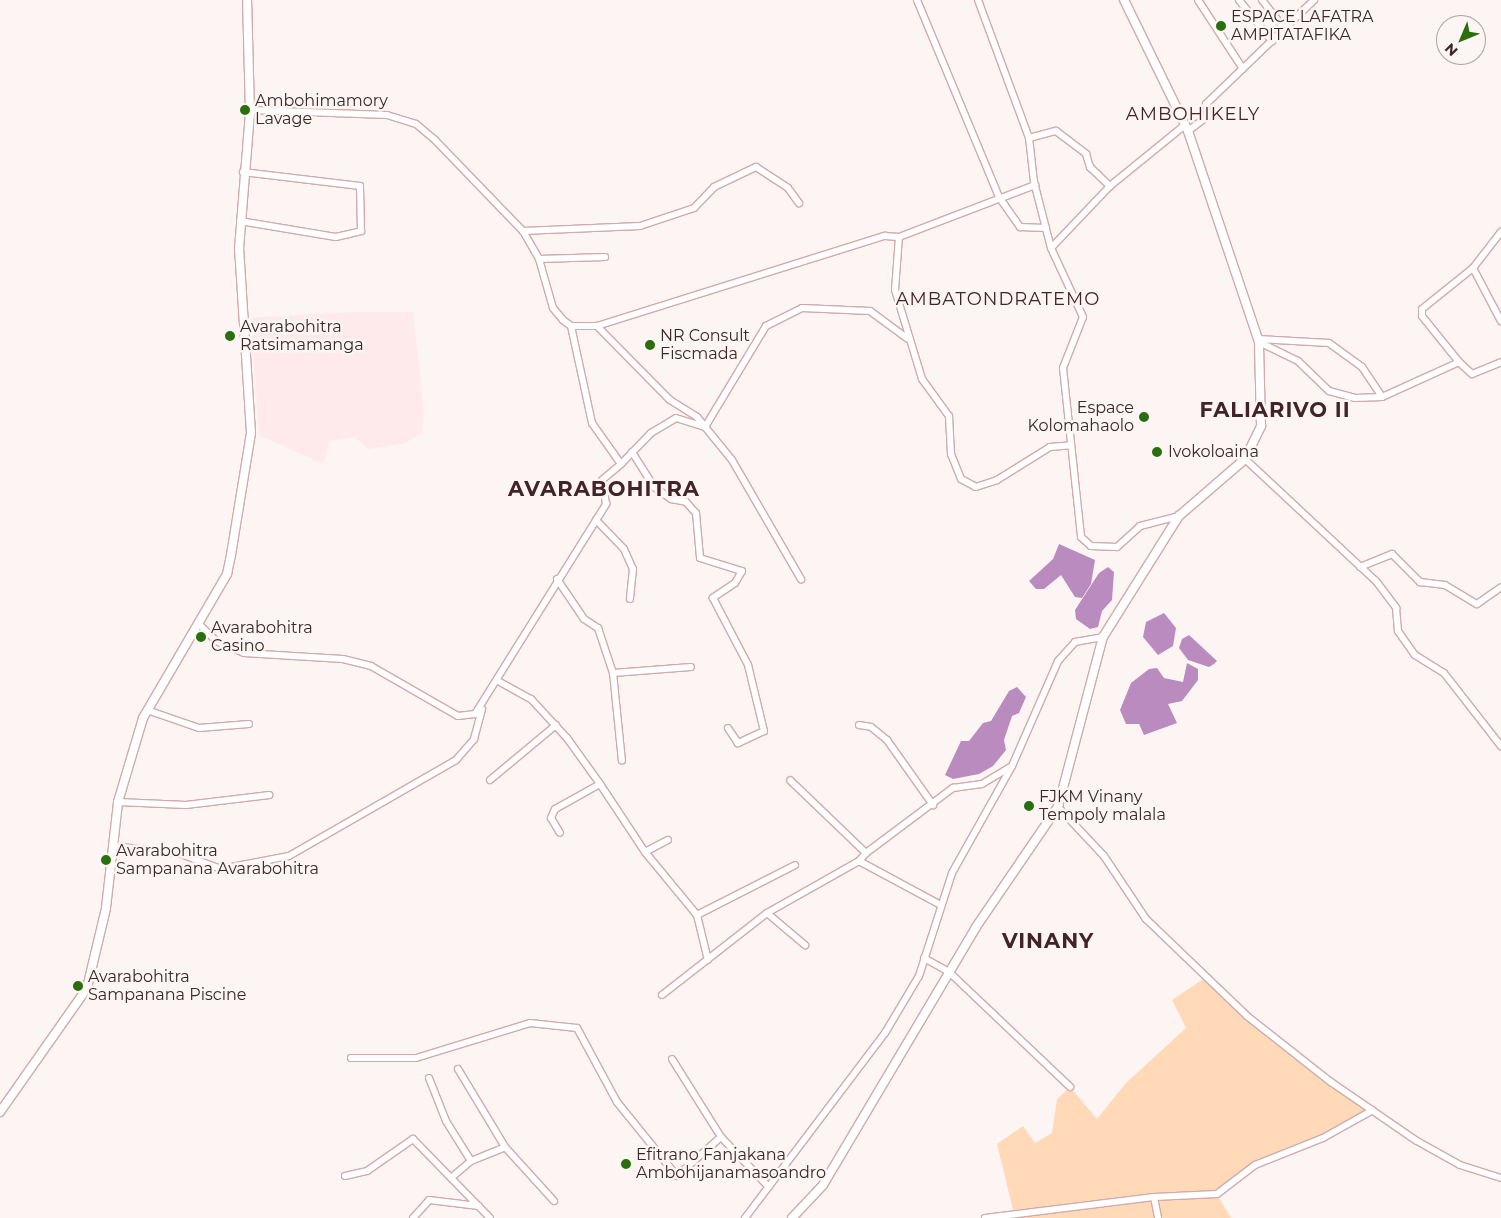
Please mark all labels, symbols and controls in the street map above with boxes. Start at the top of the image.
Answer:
place label: ESPACE LAFATRA AMPITATAFIKA [1231,7,1374,45]
north arrow [1436,15,1486,65]
marker: ESPACE LAFATRA AMPITATAFIKA [1215,20,1227,32]
text: N [1441,40,1461,60]
place label: Ambohimamory Lavage [255,91,388,129]
district label: AMBOHIKELY [1125,103,1261,125]
marker: Ambohimamory Lavage [239,104,251,116]
district label: AMBATONDRATEMO [894,288,1102,310]
place label: Avarabohitra Ratsimamanga [240,317,364,355]
place label: NR Consult Fiscmada [660,326,750,364]
marker: Avarabohitra Ratsimamanga [224,330,236,342]
marker: NR Consult Fiscmada [644,339,656,351]
district label: FALIARIVO II [1198,397,1352,423]
place label: Espace Kolomahaolo [1028,398,1134,436]
marker: Espace Kolomahaolo [1138,411,1150,423]
place label: Ivokoloaina [1168,442,1259,462]
marker: Ivokoloaina [1150,445,1164,459]
district label: AVARABOHITRA [507,476,701,502]
place label: Avarabohitra Casino [211,618,313,656]
marker: Avarabohitra Casino [195,631,207,643]
place label: FJKM Vinany Tempoly malala [1039,787,1166,825]
marker: FJKM Vinany Tempoly malala [1023,800,1035,812]
place label: Avarabohitra Sampanana Avarabohitra [116,841,319,879]
marker: Avarabohitra Sampanana Avarabohitra [100,854,112,866]
district label: VINANY [1001,928,1095,954]
place label: Avarabohitra Sampanana Piscine [88,967,246,1005]
marker: Avarabohitra Sampanana Piscine [72,980,84,992]
place label: Efitrano Fanjakana Ambohijanamasoandro [636,1145,826,1183]
marker: Efitrano Fanjakana Ambohijanamasoandro [620,1158,632,1170]

